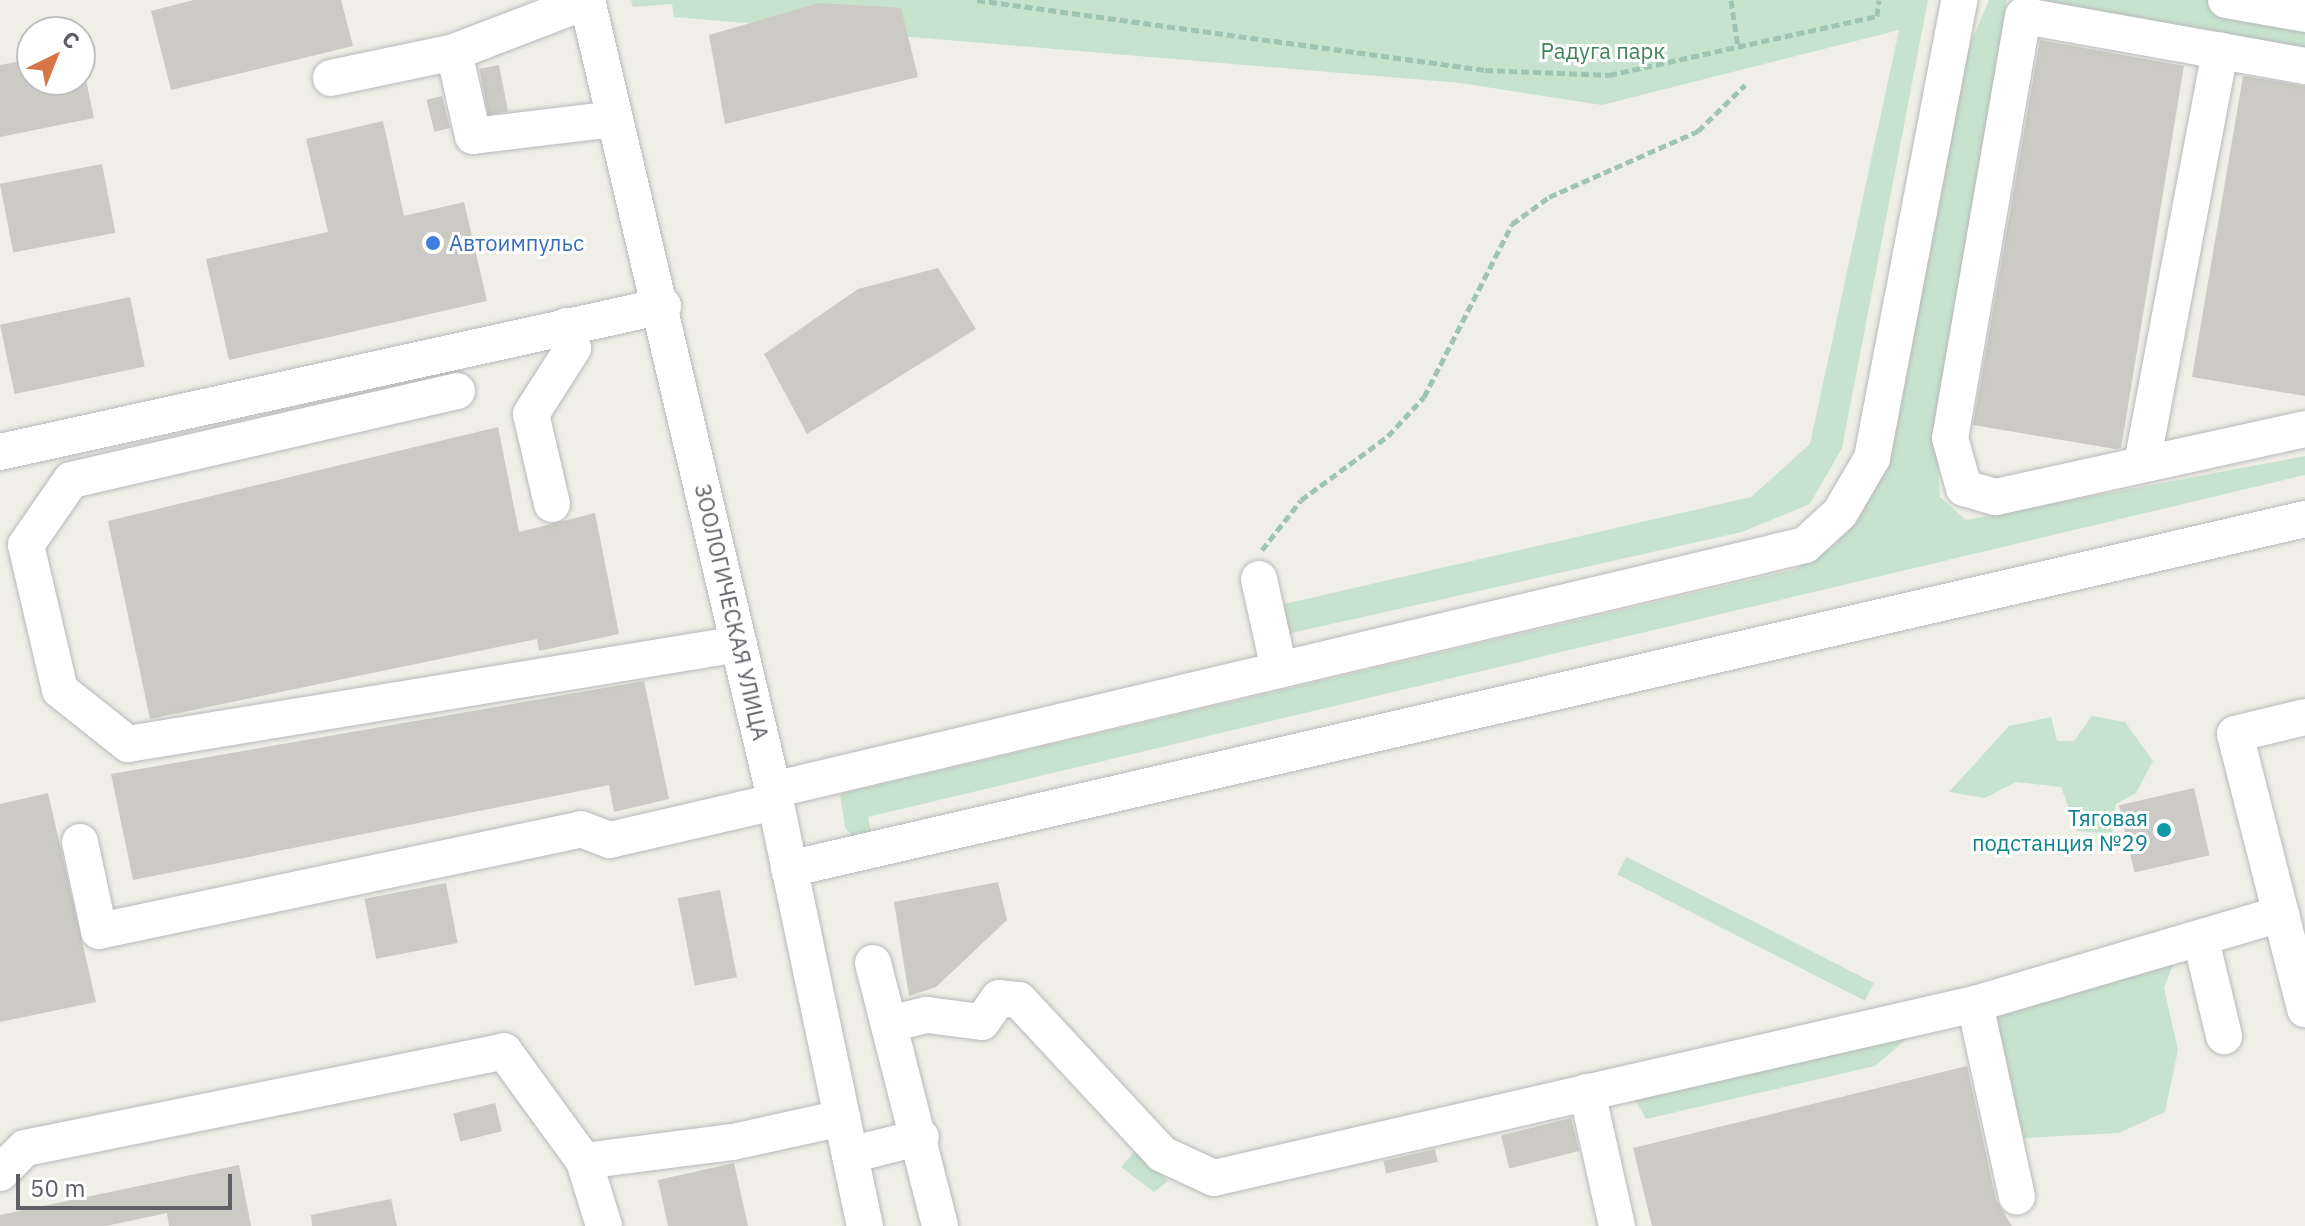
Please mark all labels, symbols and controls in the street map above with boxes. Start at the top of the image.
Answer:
north arrow [16,16,96,96]
text: С [56,24,86,55]
park label: Радуга парк [1541,38,1665,64]
place label: Автоимпульс [449,230,584,256]
marker: Автоимпульс [424,234,442,252]
street label: ЗООЛОГИЧЕСКАЯ УЛИЦА [690,481,774,743]
place label: Тяговая подстанция №29 [1972,804,2148,856]
marker: Тяговая подстанция №29 [2155,821,2173,839]
scale bar [20,1158,236,1208]
text: 50 m [30,1172,85,1204]

